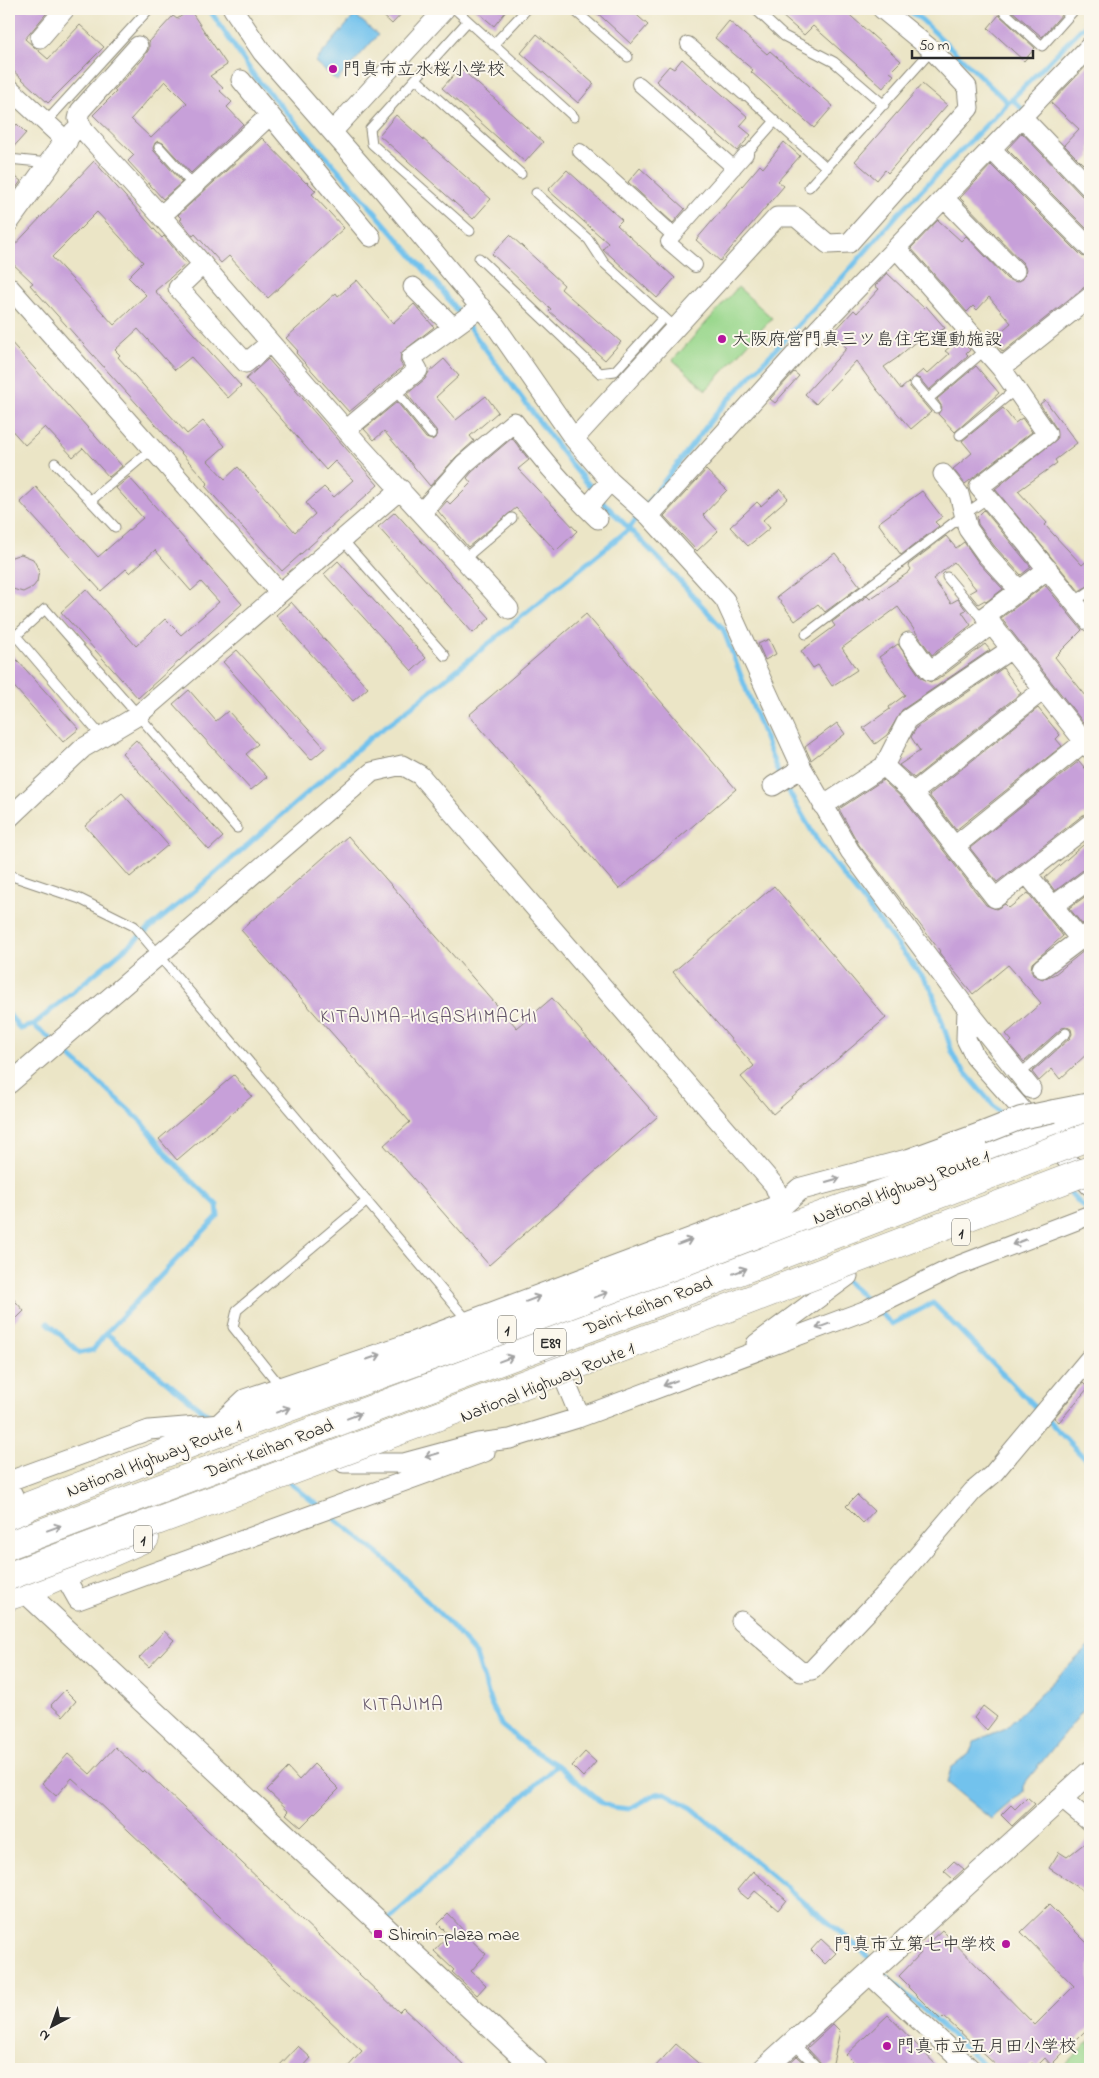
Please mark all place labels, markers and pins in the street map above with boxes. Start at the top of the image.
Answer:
place label: 門真市立水桜小学校 [343,58,505,84]
marker: 門真市立水桜小学校 [327,63,339,75]
place label: 大阪府営門真三ツ島住宅運動施設 [732,328,1002,354]
marker: 大阪府営門真三ツ島住宅運動施設 [716,333,728,345]
place label: Shimin-plaza mae [388,1923,521,1949]
marker: Shimin-plaza mae [372,1928,384,1940]
place label: 門真市立第七中学校 [834,1933,996,1959]
marker: 門真市立第七中学校 [1000,1938,1012,1950]
place label: 門真市立五月田小学校 [897,2035,1077,2061]
marker: 門真市立五月田小学校 [881,2040,893,2052]

